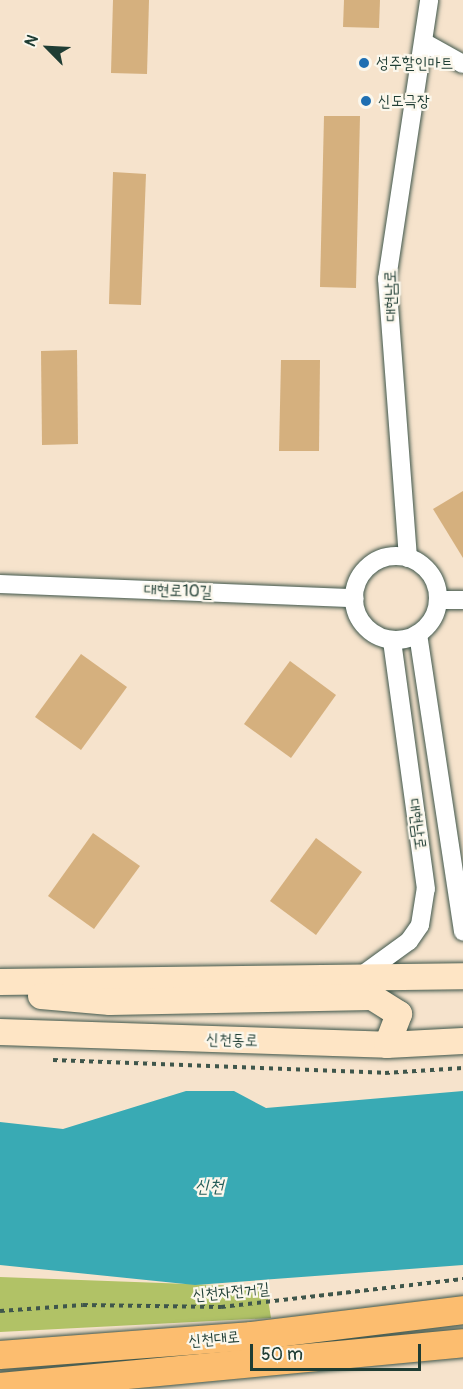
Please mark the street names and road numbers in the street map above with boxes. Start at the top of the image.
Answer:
street label: 대현남로 [381,270,401,322]
street label: 대현로10길 [143,580,213,602]
street label: 대현남로 [404,797,430,851]
street label: 신천동로 [206,1030,258,1050]
street label: 신천자전거길 [192,1279,270,1305]
street label: 신천대로 [188,1327,240,1351]

